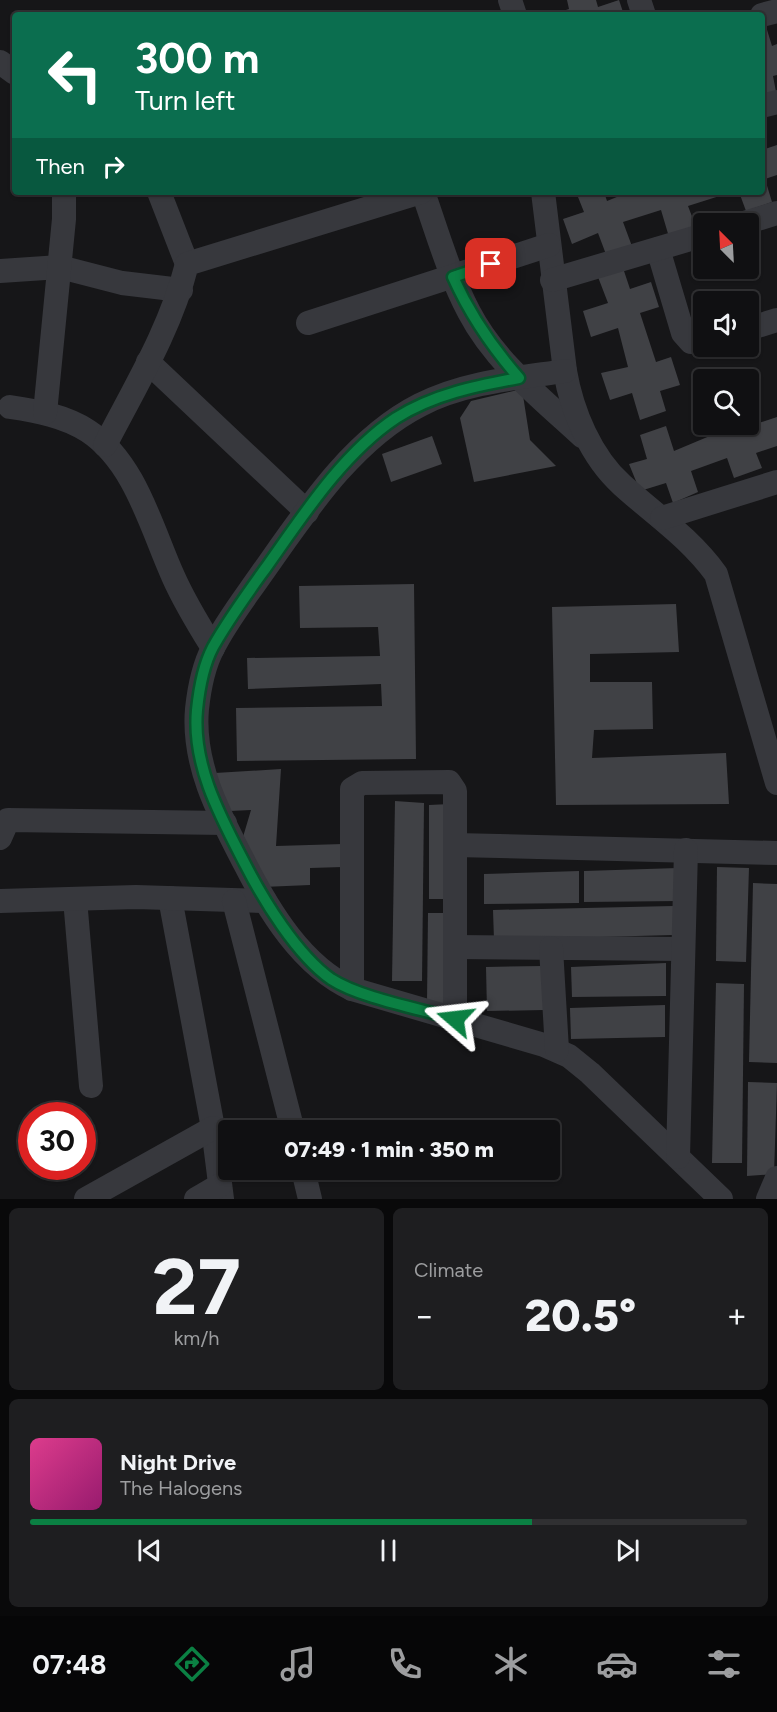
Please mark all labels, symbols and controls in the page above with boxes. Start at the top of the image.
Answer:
text: 300 m [135,33,259,84]
icon: left [36,36,114,114]
text: Turn left [135,84,235,117]
icon: right [97,150,130,183]
text: Then [36,153,85,180]
north arrow [693,213,759,279]
map controls [693,213,759,435]
pin [465,238,516,289]
icon: arrive [474,247,507,280]
button: sound [693,291,759,357]
button: search [693,369,759,435]
position arrow [423,987,487,1051]
speed limit sign: 30 [18,1102,96,1180]
text: 07:49 · 1 min · 350 m [284,1136,494,1163]
text: 27 [152,1240,241,1334]
text: Climate [414,1258,483,1282]
text: 20.5° [525,1288,636,1342]
text: − [414,1296,435,1335]
text: + [726,1296,747,1335]
text: km/h [174,1326,219,1350]
text: Night Drive [120,1449,236,1476]
text: The Halogens [120,1476,242,1500]
icon: previous [133,1534,166,1567]
icon: pause [372,1534,405,1567]
icon: next [611,1534,644,1567]
icon: directions [171,1643,213,1685]
icon: music [277,1643,319,1685]
icon: phone [384,1643,426,1685]
icon: climate [490,1643,532,1685]
icon: car [596,1643,638,1685]
icon: filters [703,1643,745,1685]
text: 07:48 [32,1648,106,1681]

